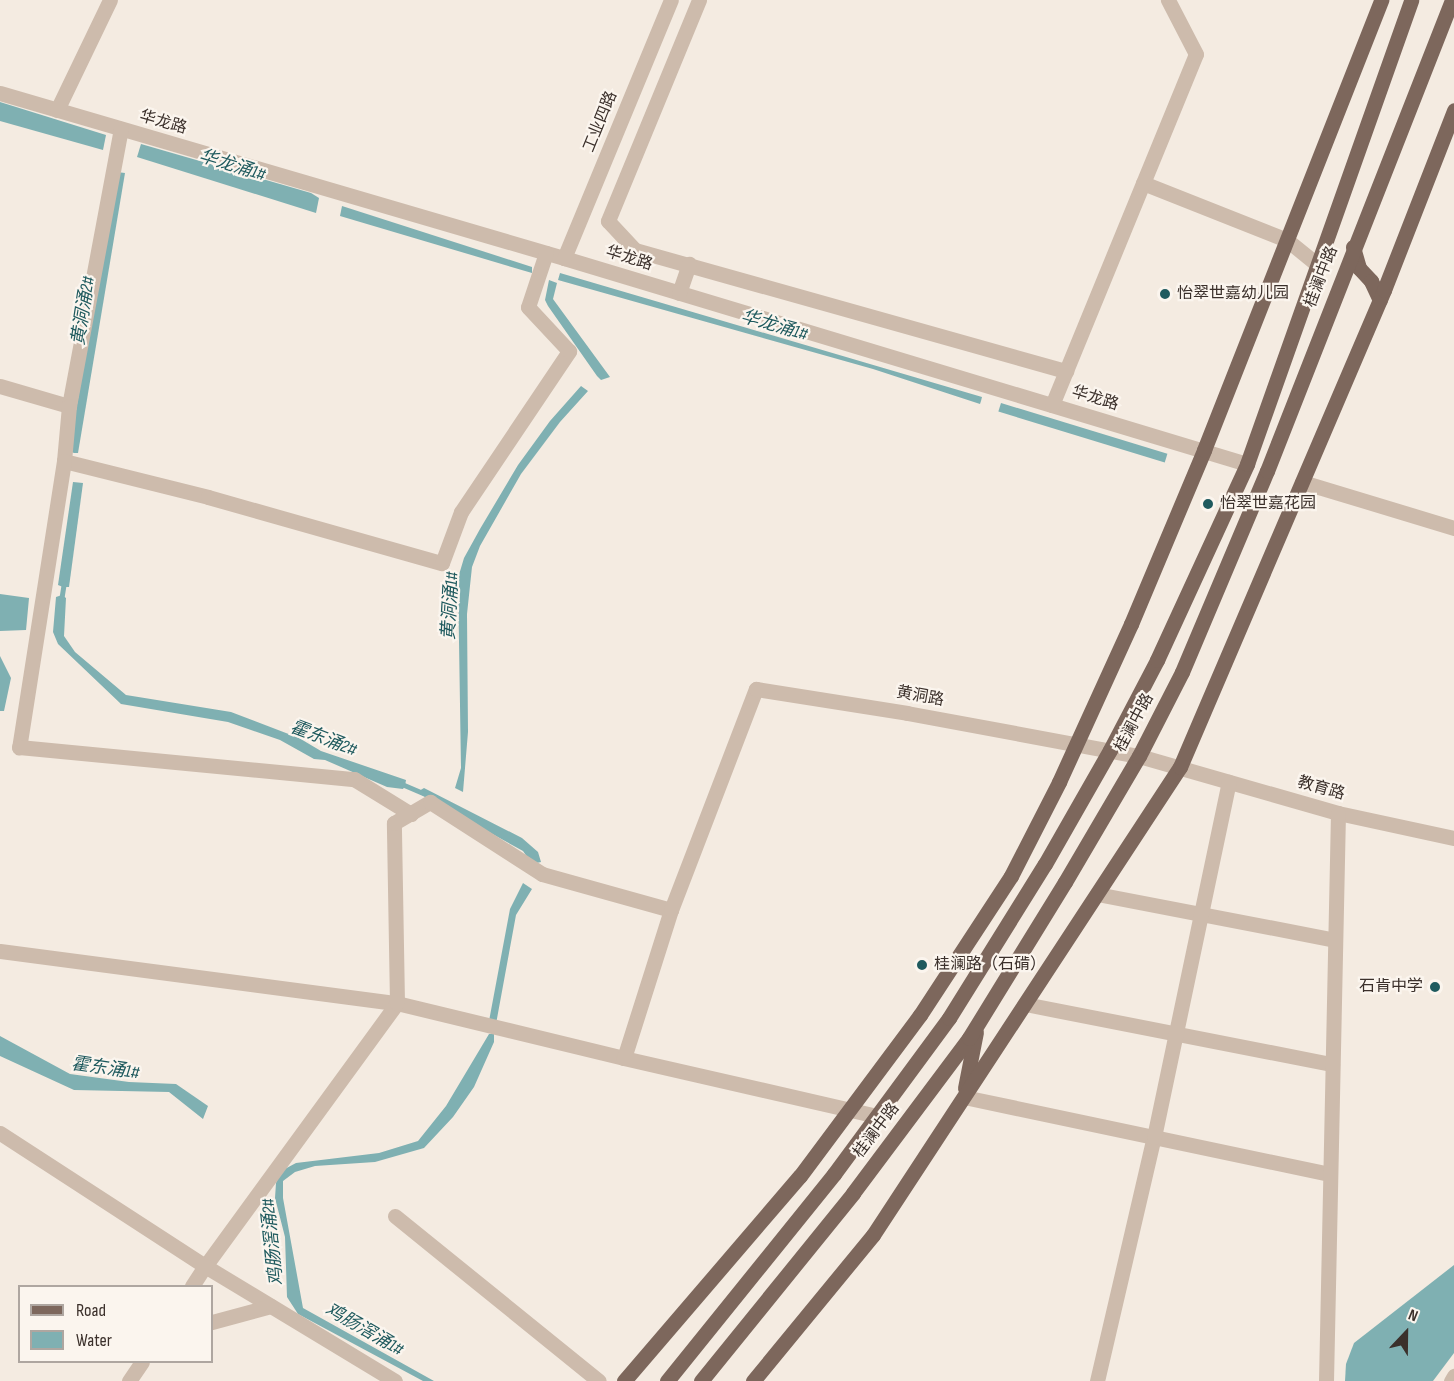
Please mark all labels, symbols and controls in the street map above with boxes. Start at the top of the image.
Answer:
street label: 工业四路 [580,89,622,155]
street label: 华龙路 [137,107,189,139]
water label: 华龙涌1# [196,146,268,186]
street label: 华龙路 [603,243,655,275]
street label: 桂澜中路 [1302,244,1342,310]
water label: 黄洞涌2# [68,275,100,347]
place label: 怡翠世嘉幼儿园 [1177,284,1289,304]
marker: 怡翠世嘉幼儿园 [1158,287,1172,301]
water label: 华龙涌1# [738,306,810,346]
street label: 华龙路 [1069,383,1121,415]
place label: 怡翠世嘉花园 [1220,494,1316,514]
marker: 怡翠世嘉花园 [1201,497,1215,511]
water label: 黄洞涌1# [438,571,464,641]
street label: 黄洞路 [895,683,945,711]
street label: 桂澜中路 [1112,690,1158,756]
water label: 霍东涌2# [287,716,359,762]
street label: 教育路 [1295,773,1347,805]
place label: 桂澜路（石𬒔） [934,955,1046,975]
marker: 桂澜路（石𬒔） [915,958,929,972]
place label: 石肯中学 [1359,977,1423,997]
marker: 石肯中学 [1428,980,1442,994]
water label: 霍东涌1# [70,1054,140,1084]
street label: 桂澜中路 [850,1100,904,1162]
water label: 鸡肠滘涌2# [258,1197,288,1287]
legend [18,1285,213,1363]
water label: 鸡肠滘涌1# [321,1299,407,1361]
text: Road [76,1300,106,1321]
north arrow [1376,1303,1436,1363]
text: N [1405,1305,1420,1326]
text: Water [76,1330,112,1351]

